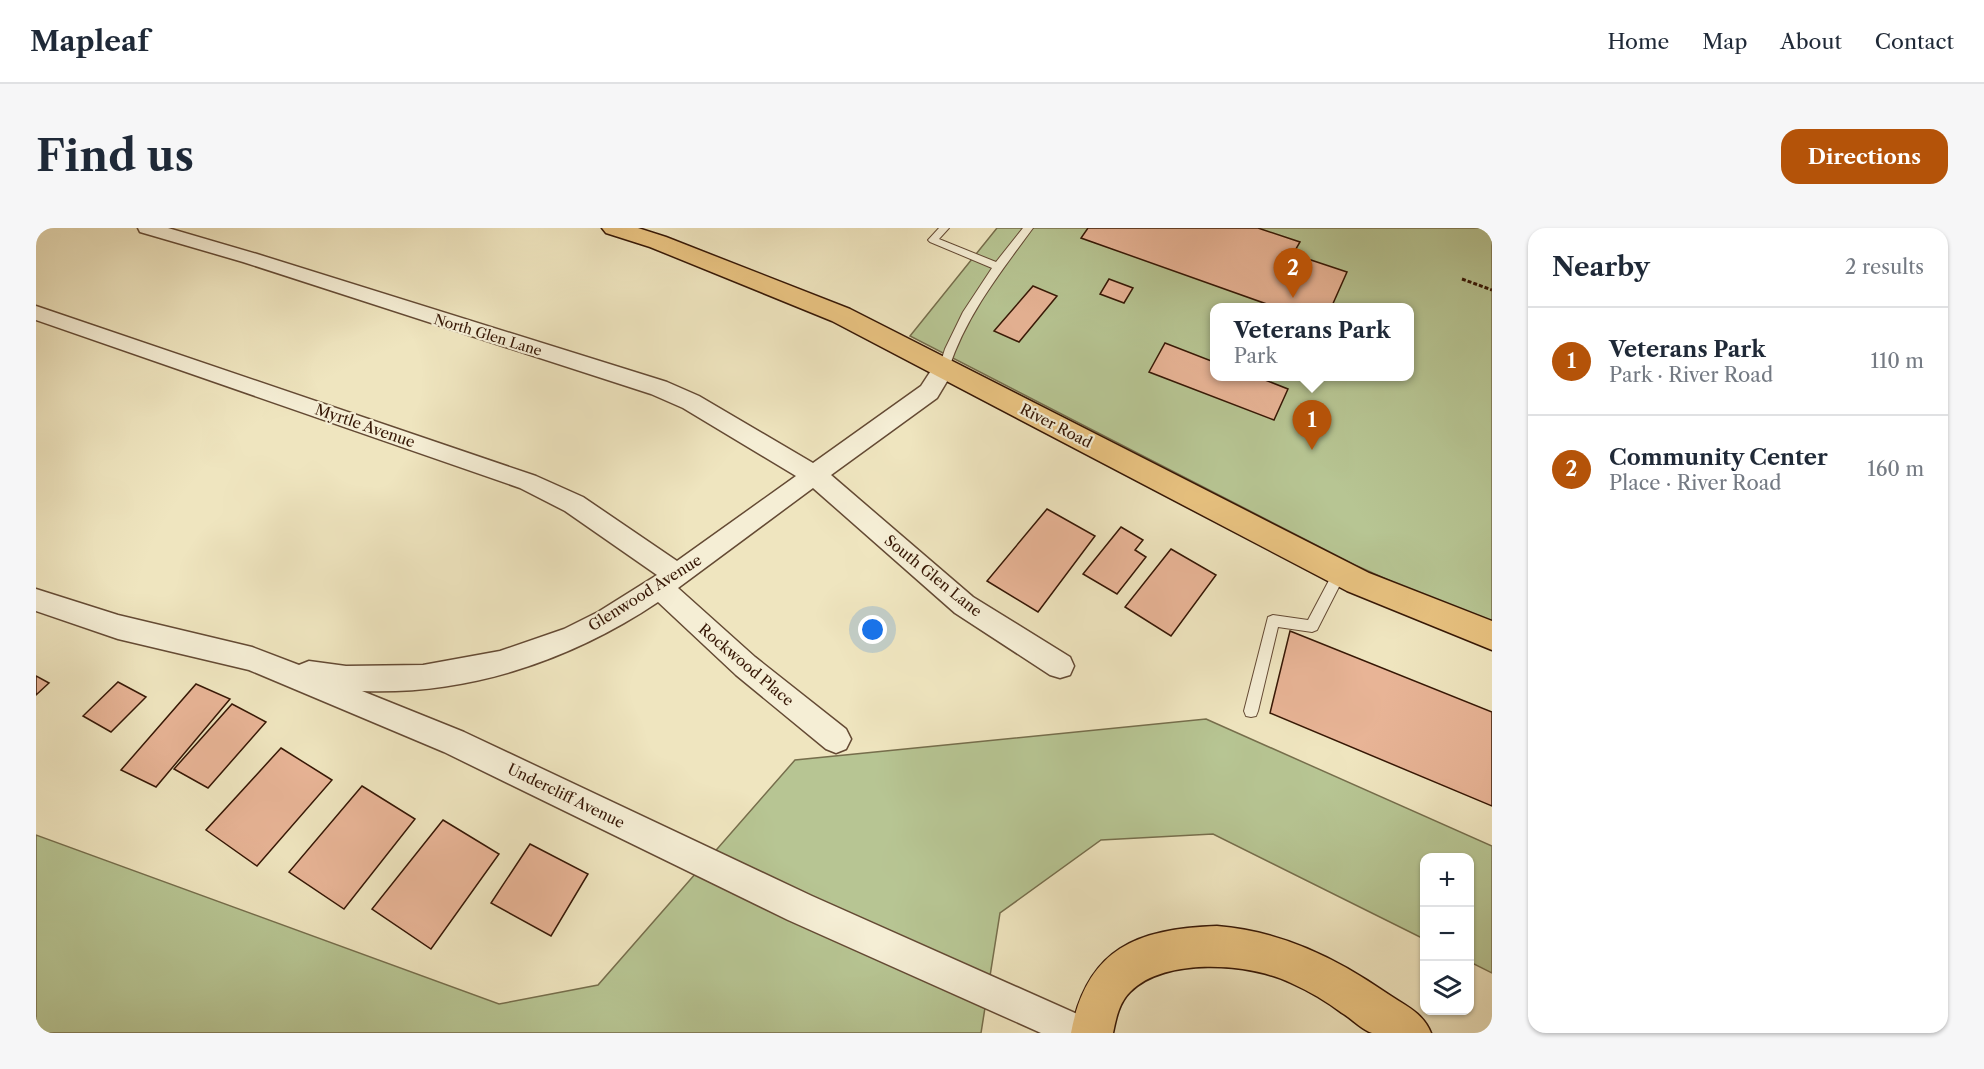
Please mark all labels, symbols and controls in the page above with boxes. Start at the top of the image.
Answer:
text: Mapleaf [30,24,149,58]
text: Home [1608,29,1669,54]
text: Map [1702,29,1747,54]
text: About [1780,29,1842,54]
text: Contact [1875,29,1954,54]
button: Directions [1781,129,1948,184]
text: Find us [36,130,194,182]
pin: 2 [1274,248,1312,298]
text: Nearby [1552,251,1650,283]
text: 2 results [1845,255,1924,279]
popup [1210,303,1414,381]
street label: North Glen Lane [432,310,544,360]
text: Veterans Park [1234,317,1390,344]
text: Veterans Park [1609,336,1766,363]
text: Park [1234,344,1277,368]
text: 1 [1567,349,1576,373]
text: 110 m [1871,349,1924,373]
text: Park · River Road [1609,363,1773,387]
street label: River Road [1017,399,1096,452]
street label: Myrtle Avenue [313,400,418,451]
pin: 1 [1292,400,1332,450]
text: Community Center [1609,444,1828,471]
text: 2 [1566,457,1577,481]
text: 160 m [1867,457,1924,481]
text: Place · River Road [1609,471,1781,495]
street label: South Glen Lane [881,530,986,621]
street label: Glenwood Avenue [584,550,705,635]
your location [858,615,887,644]
street label: Rockwood Place [695,619,798,710]
street label: Undercliff Avenue [504,759,628,832]
map controls [1420,853,1474,1015]
button: + [1420,853,1474,907]
button: − [1420,907,1474,961]
button: layers [1420,961,1474,1015]

